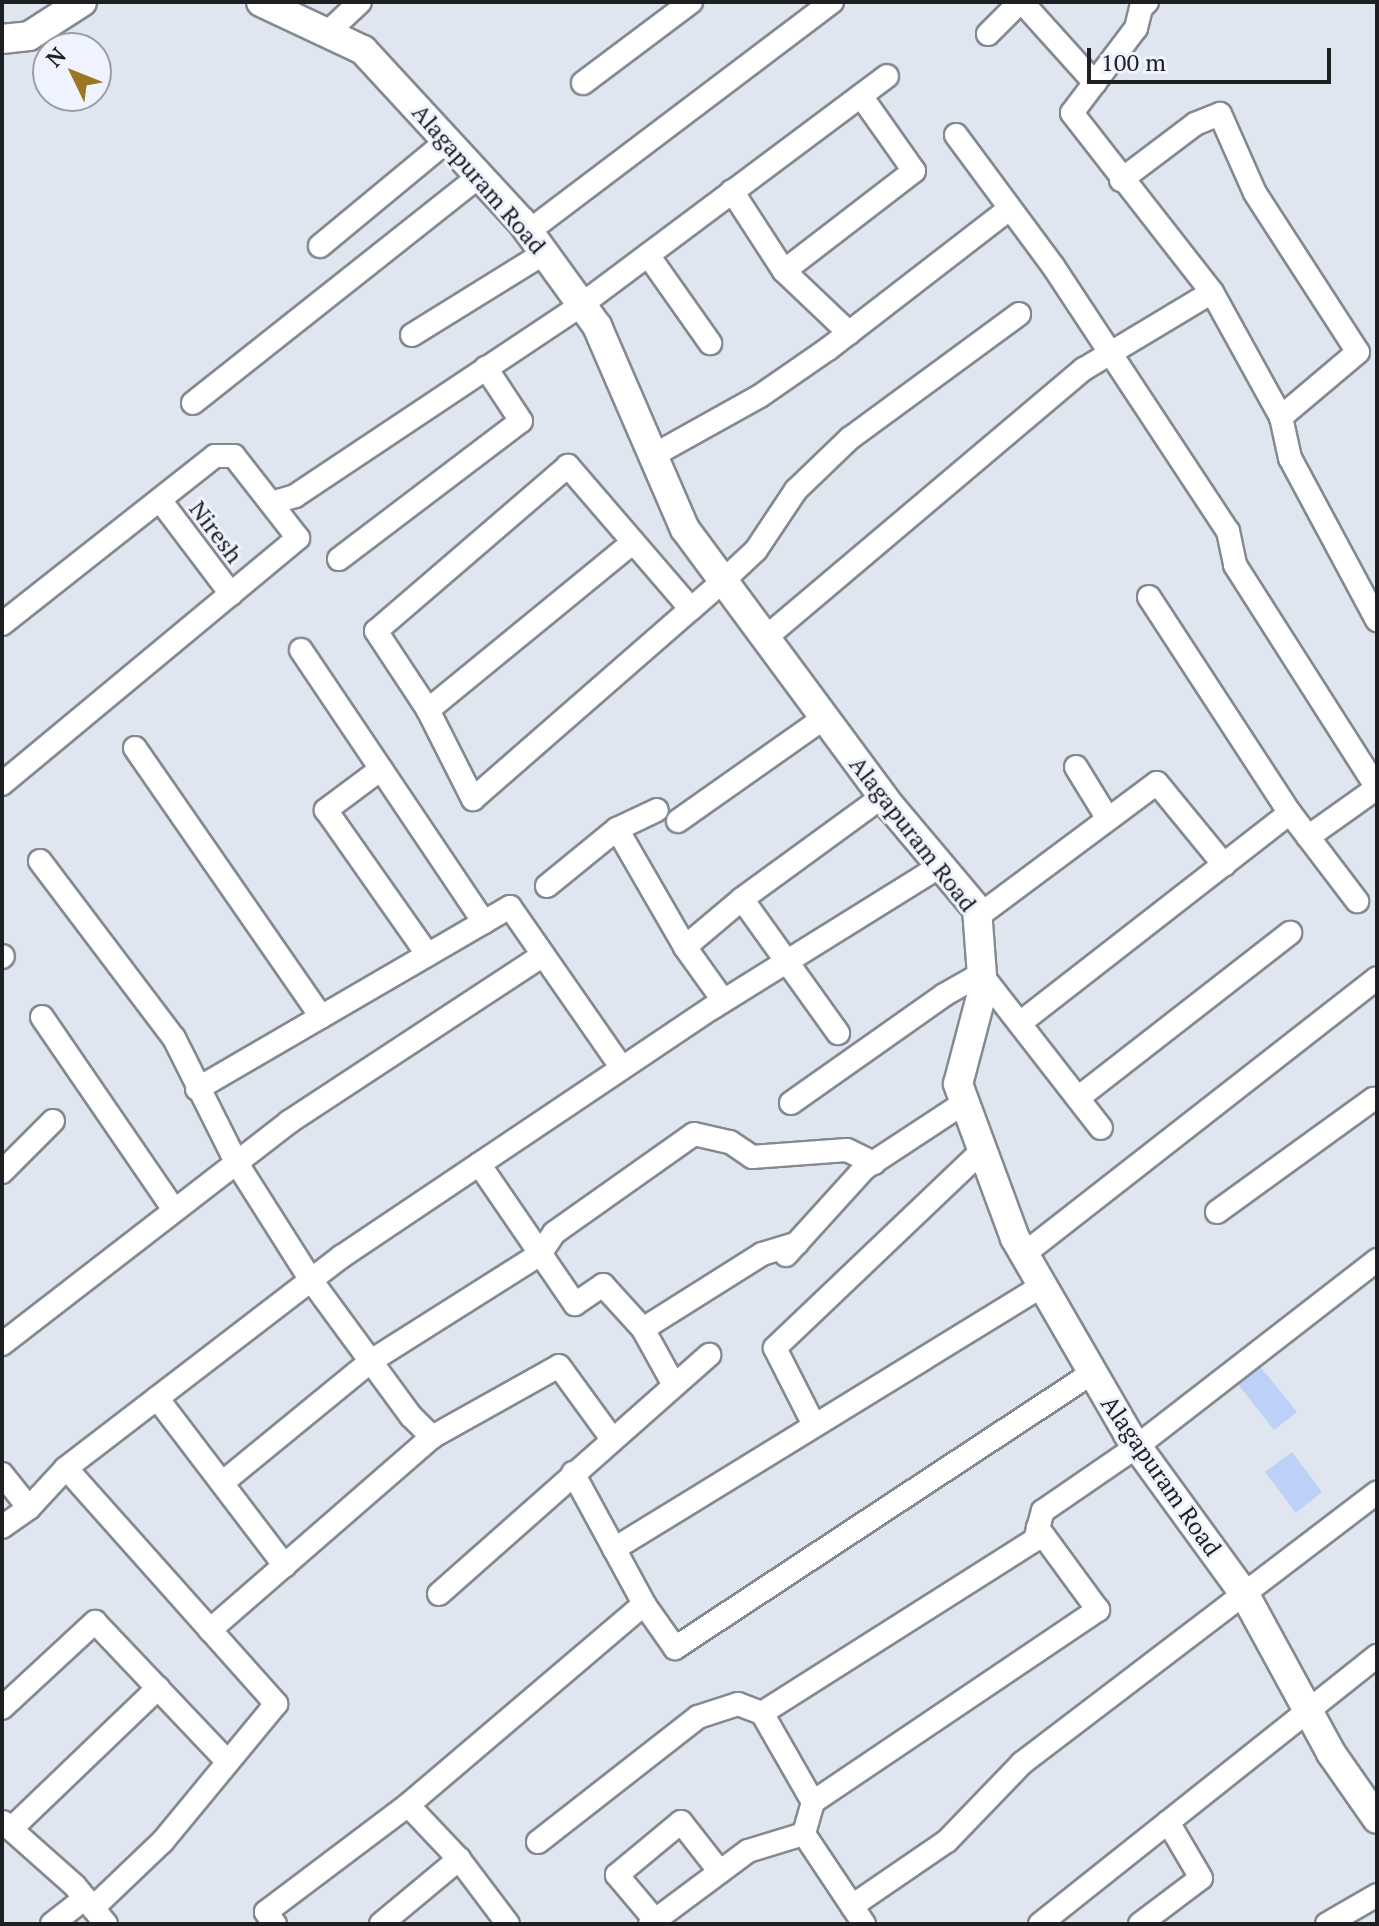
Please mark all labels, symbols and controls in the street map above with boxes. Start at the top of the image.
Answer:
north arrow [32,32,112,112]
scale bar [1091,32,1335,82]
text: N [39,41,72,73]
text: 100 m [1101,46,1166,78]
street label: Alagapuram Road [406,98,552,260]
street label: Niresh [183,495,249,569]
street label: Alagapuram Road [843,751,983,917]
street label: Alagapuram Road [1095,1390,1227,1562]

